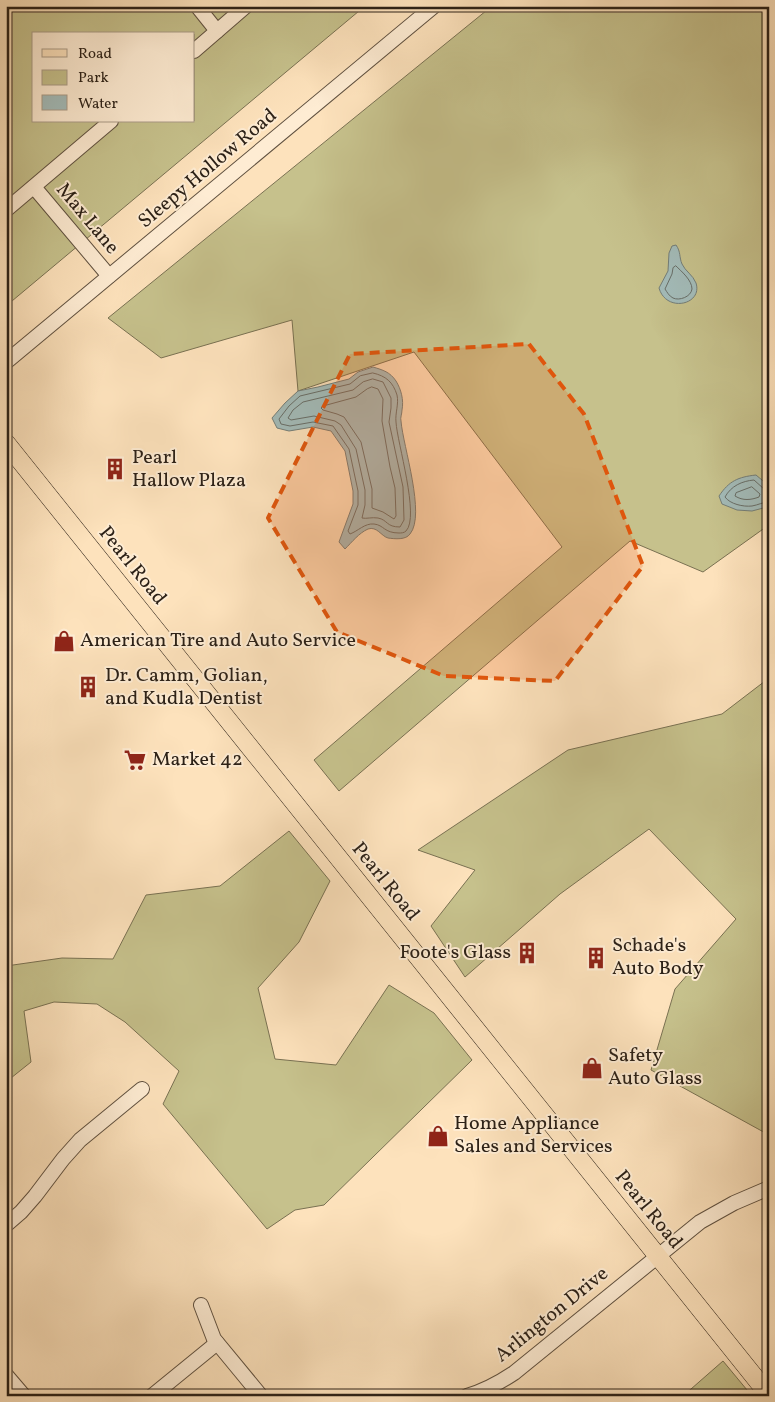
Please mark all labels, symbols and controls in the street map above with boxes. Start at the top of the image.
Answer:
legend [32,32,195,122]
text: Road [78,44,112,65]
text: Park [78,68,109,89]
text: Water [78,94,118,115]
street label: Sleepy Hollow Road [133,103,283,235]
street label: Max Lane [49,177,125,261]
place label: Pearl Hallow Plaza [132,444,246,495]
building icon: Pearl Hallow Plaza [102,456,128,482]
street label: Pearl Road [91,521,173,611]
place label: American Tire and Auto Service [80,627,356,655]
shop icon: American Tire and Auto Service [51,628,77,654]
place label: Dr. Camm, Golian, and Kudla Dentist [105,662,268,713]
building icon: Dr. Camm, Golian, and Kudla Dentist [75,674,101,700]
place label: Market 42 [152,746,243,774]
supermarket icon: Market 42 [122,747,148,773]
street label: Pearl Road [344,837,426,927]
place label: Schade's Auto Body [612,932,704,983]
place label: Foote's Glass [399,939,511,967]
building icon: Foote's Glass [514,940,540,966]
building icon: Schade's Auto Body [583,945,609,971]
place label: Safety Auto Glass [608,1042,702,1093]
shop icon: Safety Auto Glass [579,1055,605,1081]
place label: Home Appliance Sales and Services [454,1110,613,1161]
shop icon: Home Appliance Sales and Services [425,1123,451,1149]
street label: Pearl Road [607,1165,689,1255]
street label: Arlington Drive [489,1260,615,1370]

